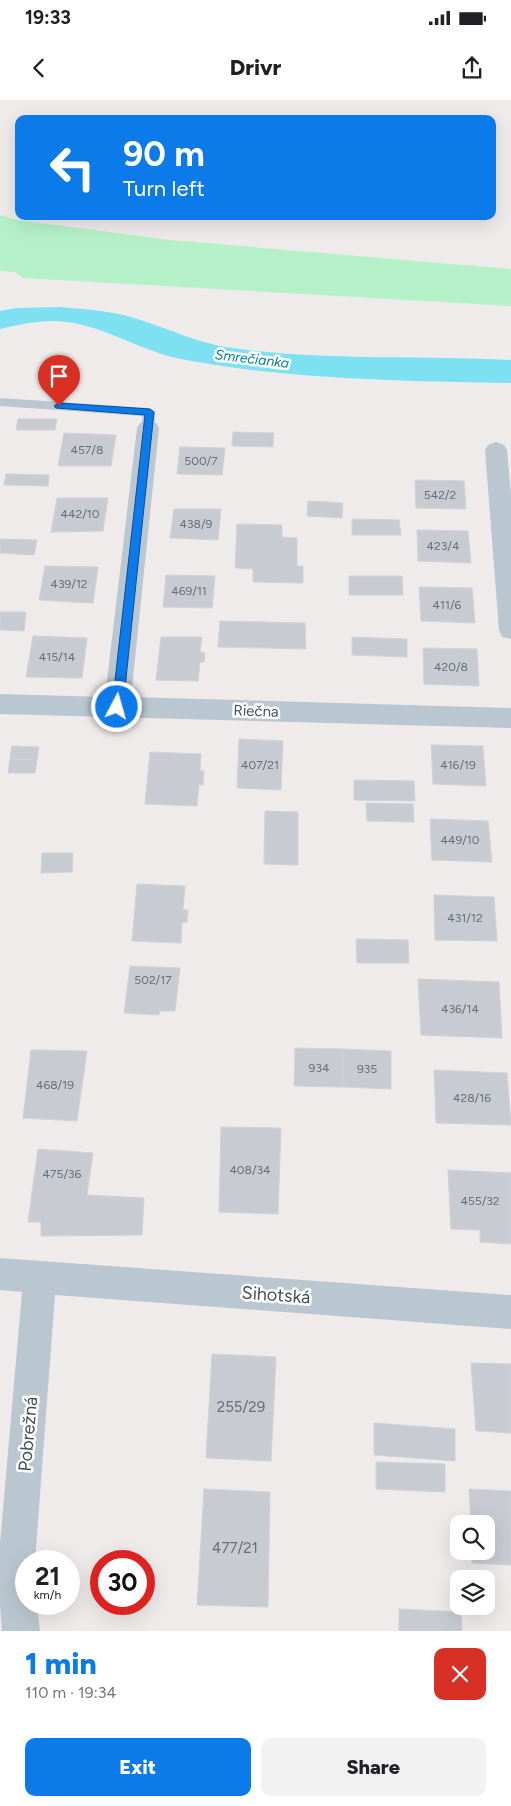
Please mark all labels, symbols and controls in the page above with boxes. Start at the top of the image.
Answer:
text: 19:33 [25,6,71,29]
icon: back [25,54,53,82]
text: Drivr [230,54,281,81]
icon: share [458,54,486,82]
text: 90 m [123,133,205,175]
icon: left [40,135,105,200]
text: Turn left [123,175,205,202]
water label: Smrečianka [214,346,290,372]
pin [38,355,80,406]
icon: arrive [45,362,73,390]
house number: 457/8 [71,443,103,457]
house number: 500/7 [184,454,218,468]
house number: 542/2 [424,488,456,502]
house number: 442/10 [61,507,100,521]
house number: 438/9 [180,517,213,531]
house number: 423/4 [427,539,460,553]
house number: 439/12 [50,577,88,591]
house number: 469/11 [171,584,207,598]
house number: 411/6 [433,598,462,612]
house number: 415/14 [39,650,76,664]
house number: 420/8 [434,660,468,674]
position arrow [90,680,142,732]
street label: Riečna [233,701,279,721]
house number: 407/21 [241,758,279,772]
house number: 416/19 [440,758,476,772]
house number: 449/10 [440,833,480,847]
house number: 431/12 [447,911,483,925]
house number: 502/17 [134,973,172,987]
house number: 436/14 [441,1002,479,1016]
house number: 934 [309,1061,330,1075]
house number: 935 [357,1062,377,1076]
house number: 468/19 [36,1078,74,1092]
house number: 428/16 [453,1091,491,1105]
house number: 408/34 [229,1163,271,1177]
house number: 475/36 [43,1167,82,1181]
house number: 455/32 [460,1194,500,1208]
street label: Sihotská [241,1282,311,1308]
street label: Pobrežná [14,1396,42,1472]
house number: 255/29 [217,1398,265,1416]
map controls [450,1515,495,1615]
button: search [450,1515,495,1560]
house number: 477/21 [212,1539,258,1557]
speed limit sign: 30 [90,1550,155,1615]
text: 21 [35,1561,60,1591]
button: layers [450,1570,495,1615]
text: km/h [34,1588,61,1602]
text: 1 min [25,1645,97,1682]
button: close [434,1648,486,1700]
text: 110 m · 19:34 [25,1683,116,1702]
button: Exit [25,1738,251,1796]
button: Share [261,1738,486,1796]

